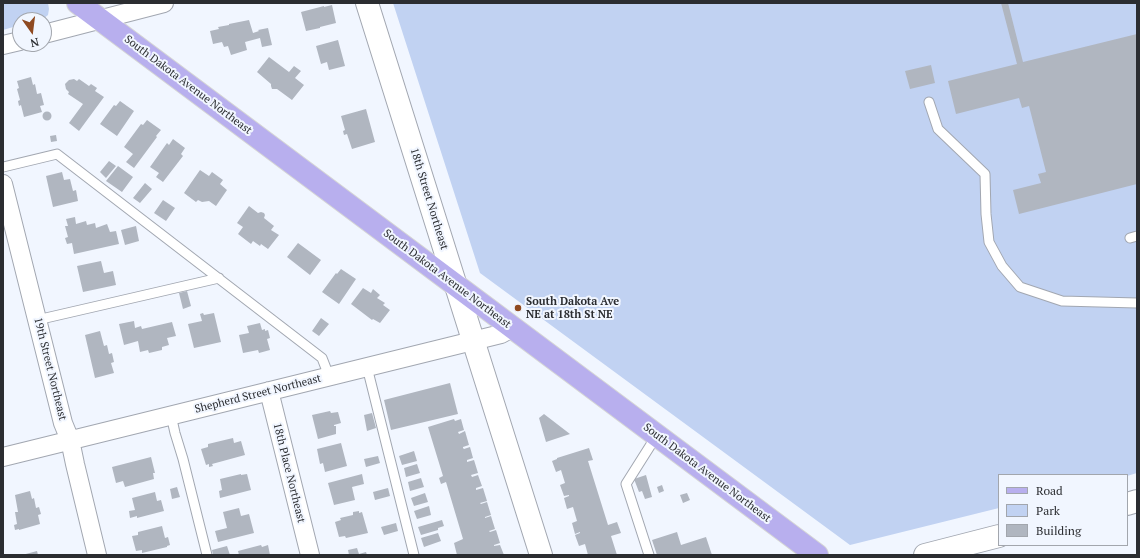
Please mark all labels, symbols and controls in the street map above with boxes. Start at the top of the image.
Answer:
north arrow [12,12,52,52]
street label: South Dakota Avenue Northeast [122,33,254,137]
text: N [29,35,40,50]
street label: 18th Street Northeast [407,146,451,252]
street label: South Dakota Avenue Northeast [381,227,513,331]
place label: South Dakota Ave NE at 18th St NE [526,295,619,321]
marker: South Dakota Ave NE at 18th St NE [513,303,523,313]
street label: 19th Street Northeast [31,316,69,422]
street label: Shepherd Street Northeast [193,372,323,416]
street label: South Dakota Avenue Northeast [641,421,773,525]
street label: 18th Place Northeast [270,422,308,524]
legend [998,474,1128,546]
text: Road [1036,483,1063,498]
text: Park [1036,503,1060,518]
text: Building [1036,523,1081,538]

